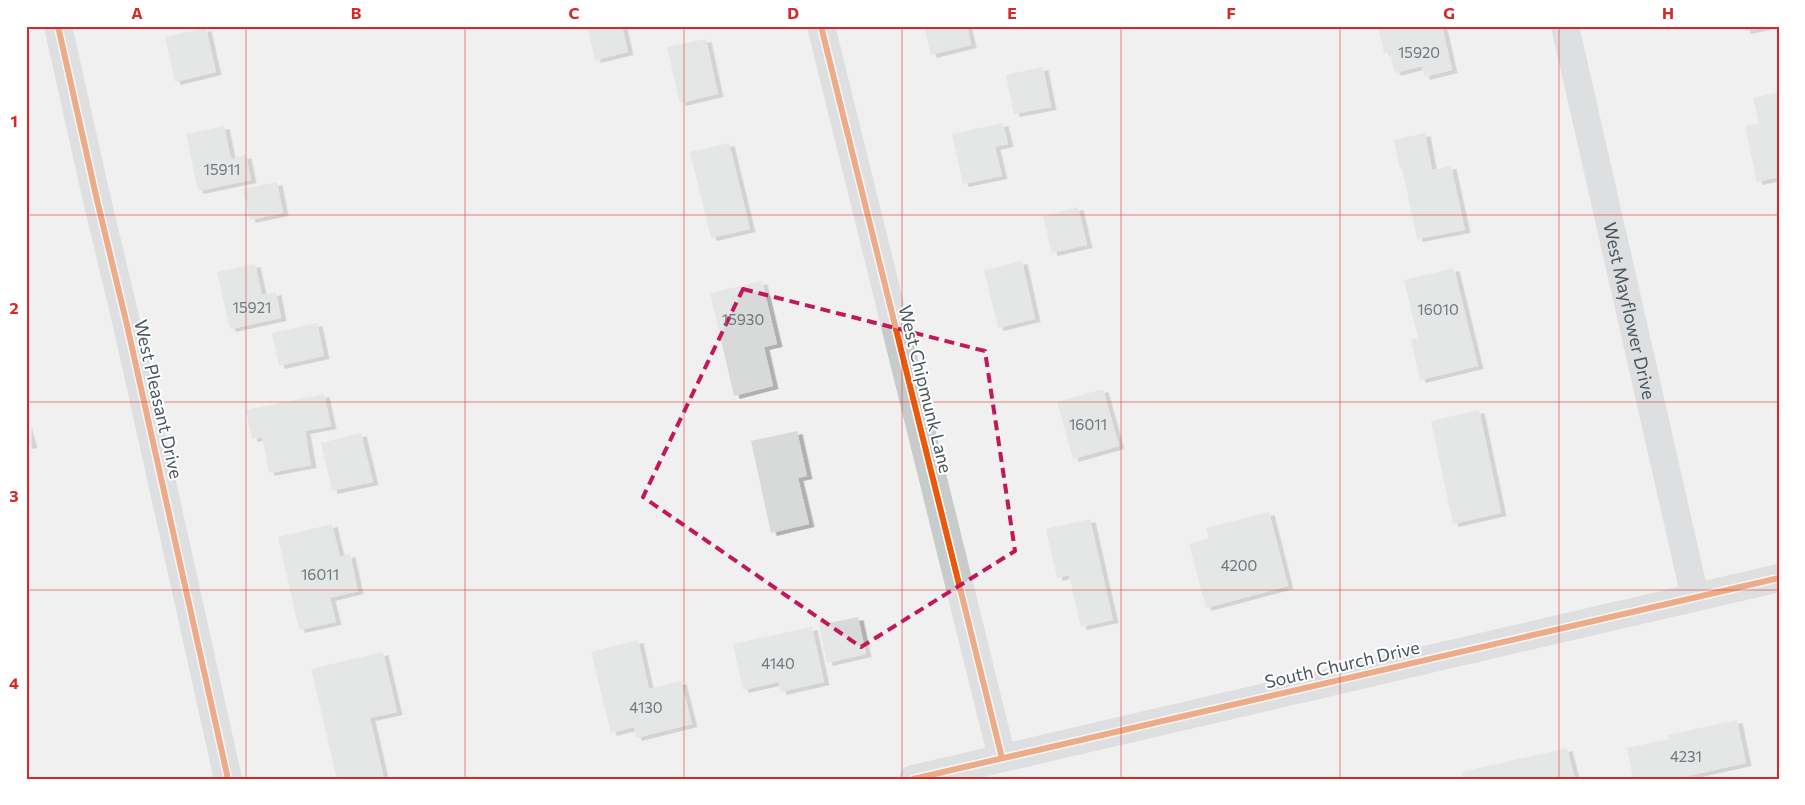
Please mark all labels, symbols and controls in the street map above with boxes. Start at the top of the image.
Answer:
text: A [131,3,143,22]
text: B [351,3,362,22]
text: C [569,3,580,22]
text: D [787,3,799,22]
text: E [1007,3,1017,22]
text: F [1226,3,1236,22]
text: G [1443,3,1455,22]
text: H [1662,3,1674,22]
house number: 15920 [1398,43,1440,61]
text: 1 [10,111,18,130]
house number: 15911 [204,160,240,178]
street label: West Mayflower Drive [1599,220,1661,401]
text: 2 [9,298,19,317]
house number: 15921 [233,298,271,316]
house number: 16010 [1417,300,1459,318]
street label: West Chipmunk Lane [894,303,958,475]
house number: 15930 [722,310,764,328]
street label: West Pleasant Drive [130,317,188,481]
house number: 16011 [1069,415,1107,433]
text: 3 [9,486,19,505]
house number: 4200 [1221,556,1257,574]
house number: 16011 [301,565,339,583]
street label: South Church Drive [1262,635,1422,693]
house number: 4140 [761,654,795,672]
text: 4 [9,673,19,692]
house number: 4130 [629,698,663,716]
house number: 4231 [1670,747,1702,765]

